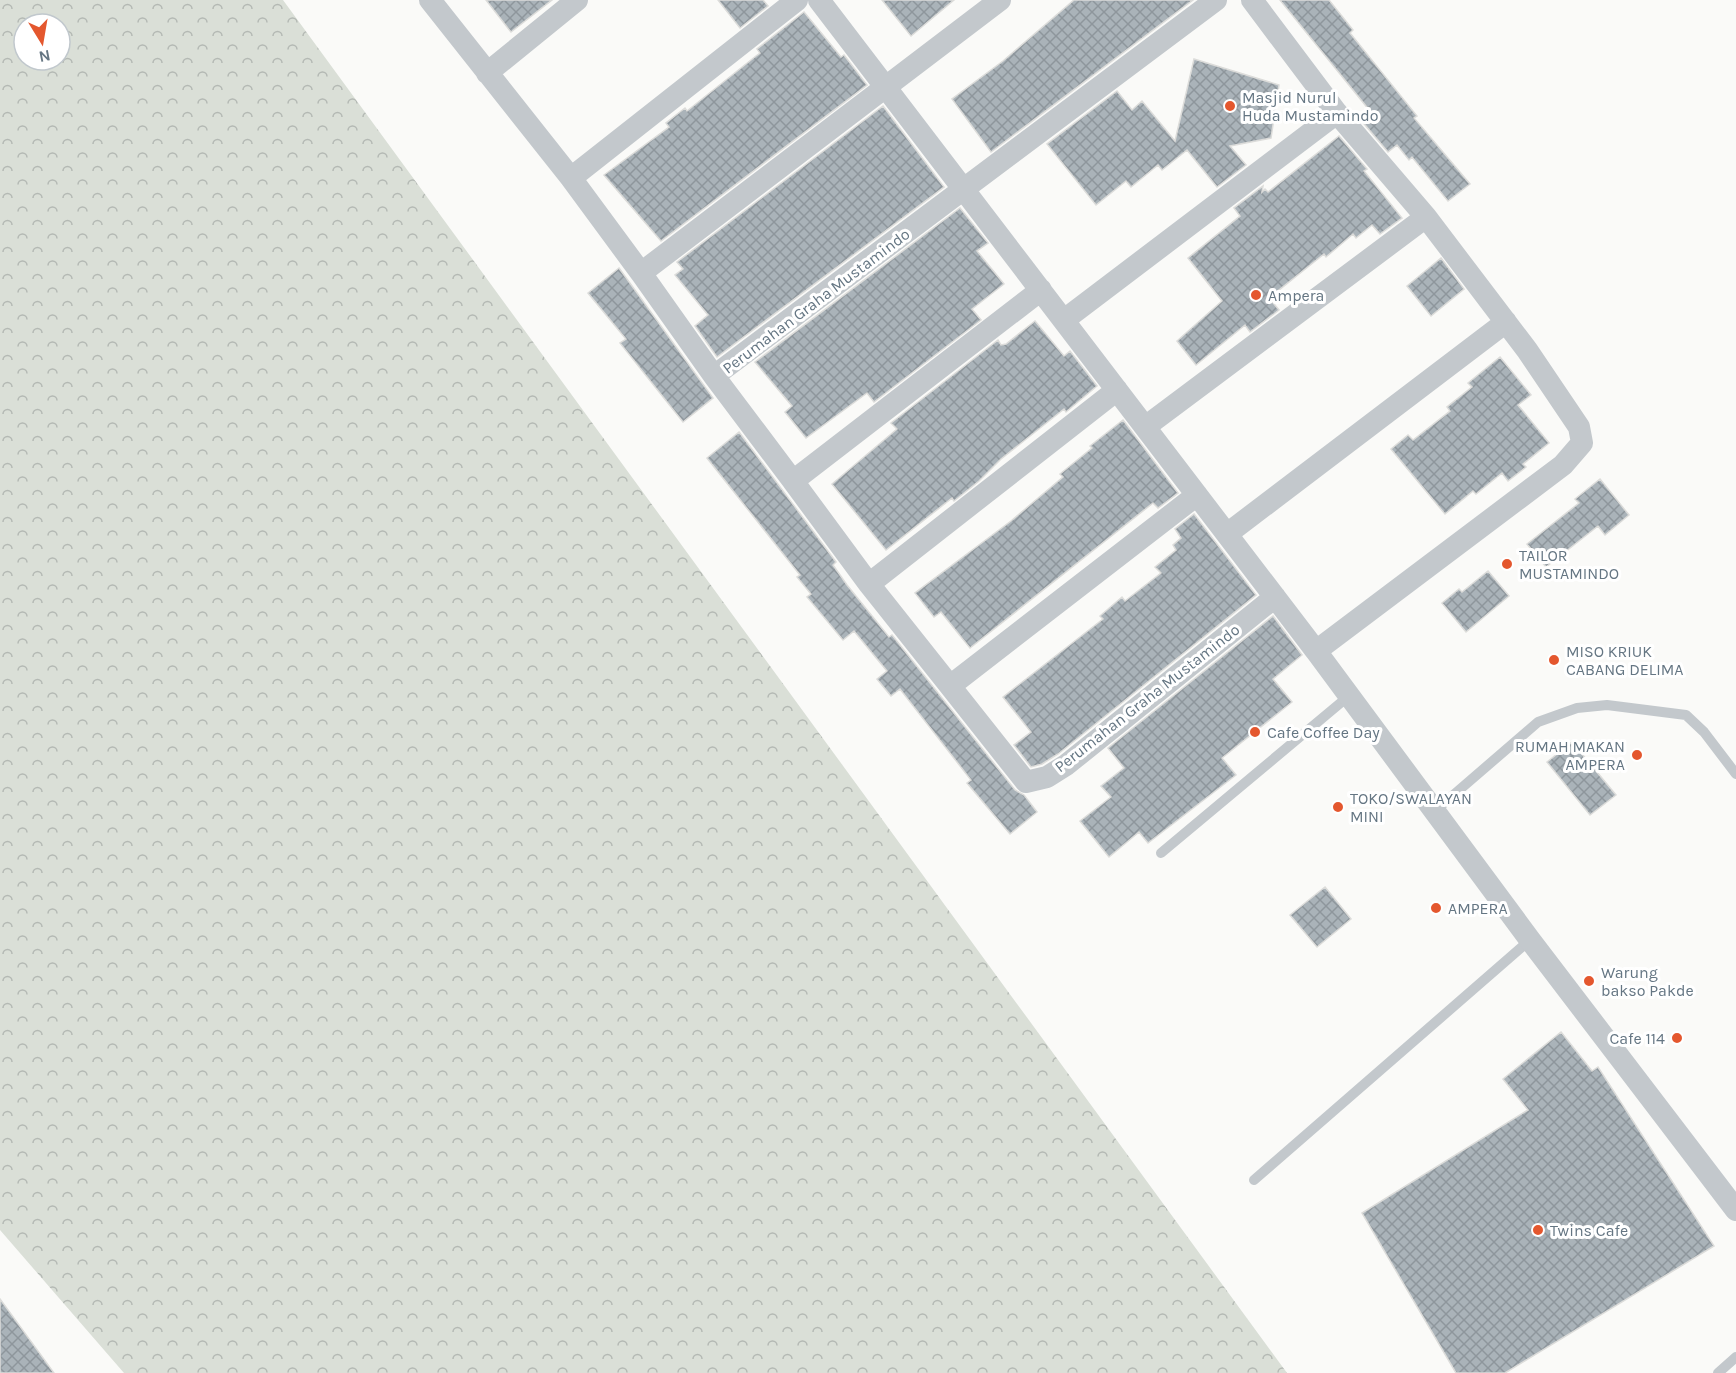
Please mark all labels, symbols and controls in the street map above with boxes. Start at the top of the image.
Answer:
north arrow [12,12,72,72]
text: N [37,46,52,67]
place label: Masjid Nurul Huda Mustamindo [1242,88,1379,125]
marker: Masjid Nurul Huda Mustamindo [1223,99,1237,113]
street label: Perumahan Graha Mustamindo [719,224,913,378]
place label: Ampera [1268,286,1324,305]
marker: Ampera [1249,288,1263,302]
place label: TAILOR MUSTAMINDO [1519,546,1619,583]
marker: TAILOR MUSTAMINDO [1500,557,1514,571]
street label: Perumahan Graha Mustamindo [1051,620,1243,776]
place label: MISO KRIUK CABANG DELIMA [1566,642,1683,679]
marker: MISO KRIUK CABANG DELIMA [1547,653,1561,667]
place label: Cafe Coffee Day [1267,723,1380,742]
marker: Cafe Coffee Day [1248,725,1262,739]
place label: RUMAH MAKAN AMPERA [1515,737,1625,774]
marker: RUMAH MAKAN AMPERA [1630,748,1644,762]
place label: TOKO/SWALAYAN MINI [1350,789,1472,826]
marker: TOKO/SWALAYAN MINI [1331,800,1345,814]
place label: AMPERA [1448,899,1508,918]
marker: AMPERA [1429,901,1443,915]
place label: Warung bakso Pakde [1601,963,1694,1000]
marker: Warung bakso Pakde [1582,974,1596,988]
place label: Cafe 114 [1609,1029,1665,1048]
marker: Cafe 114 [1670,1031,1684,1045]
place label: Twins Cafe [1550,1221,1628,1240]
marker: Twins Cafe [1531,1223,1545,1237]

